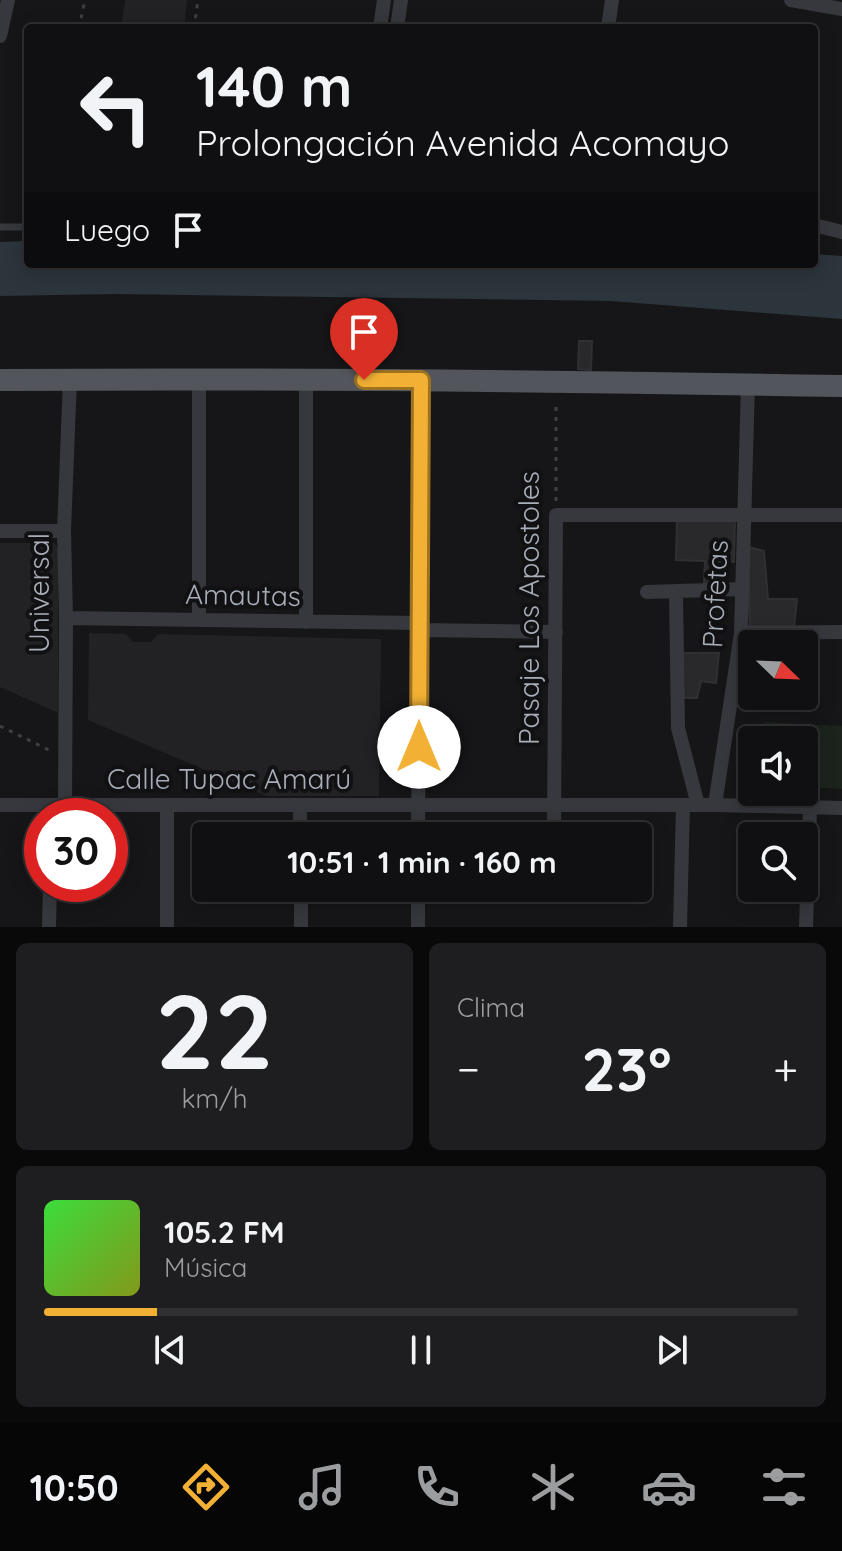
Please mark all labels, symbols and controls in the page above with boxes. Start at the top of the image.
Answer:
text: 140 m [196,51,352,121]
icon: left [64,56,168,160]
text: Prolongación Avenida Acomayo [196,120,729,165]
icon: arrive [166,208,210,252]
text: Luego [64,211,150,249]
pin [330,298,398,380]
icon: arrive [342,310,386,354]
street label: Pasaje Los Apostoles [511,471,546,745]
street label: Universal [21,533,56,653]
street label: Profetas [694,539,735,649]
street label: Amautas [185,576,301,613]
north arrow [738,630,818,710]
map controls [738,630,818,902]
position arrow [377,705,461,789]
button: sound [738,726,818,806]
street label: Calle Tupac Amarú [107,761,351,796]
speed limit sign: 30 [24,798,128,902]
button: search [738,822,818,902]
text: 10:51 · 1 min · 160 m [287,843,557,881]
text: 22 [155,965,274,1095]
text: Clima [457,991,525,1024]
text: 23° [582,1031,672,1106]
text: − [457,1041,480,1096]
text: + [773,1041,798,1096]
text: km/h [182,1082,247,1115]
text: 105.2 FM [164,1213,285,1251]
text: Música [164,1251,247,1284]
icon: previous [148,1328,192,1372]
icon: pause [399,1328,443,1372]
icon: next [650,1328,694,1372]
icon: directions [178,1459,234,1515]
icon: music [294,1459,350,1515]
icon: phone [409,1459,465,1515]
icon: climate [525,1459,581,1515]
icon: car [641,1459,697,1515]
icon: filters [756,1459,812,1515]
text: 10:50 [30,1465,119,1510]

